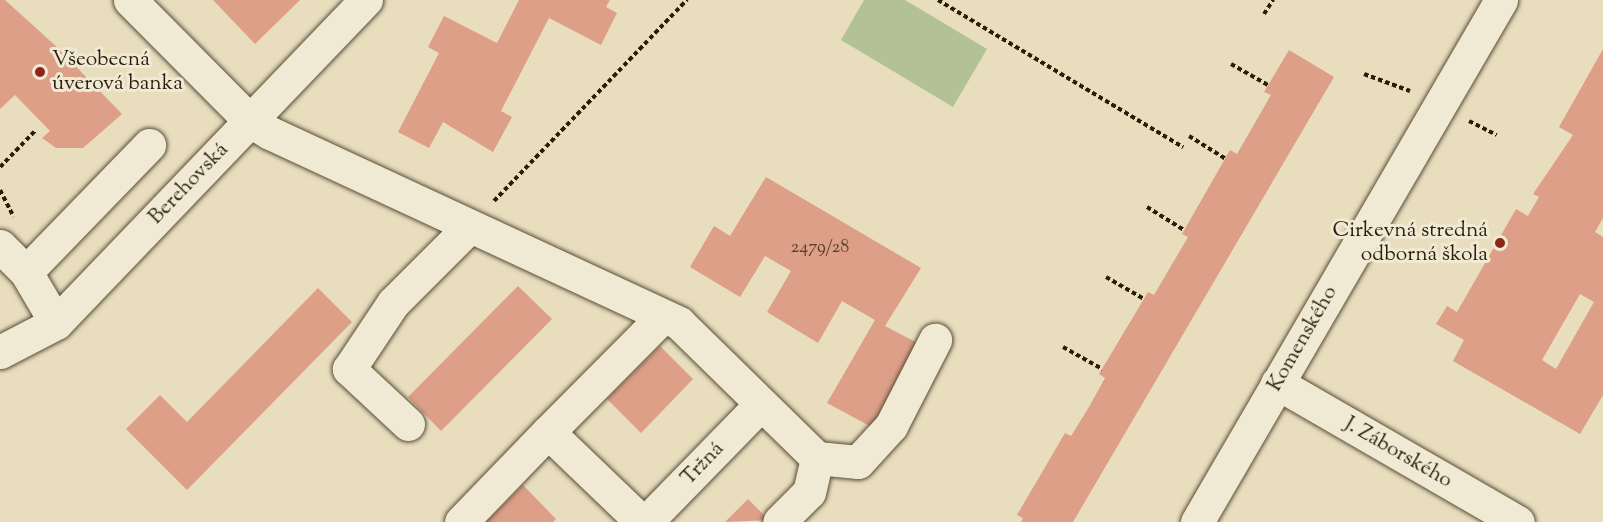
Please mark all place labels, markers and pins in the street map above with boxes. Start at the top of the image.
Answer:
place label: Všeobecná úverová banka [52,47,183,97]
marker: Všeobecná úverová banka [33,65,47,79]
place label: Cirkevná stredná odborná škola [1333,218,1488,268]
marker: Cirkevná stredná odborná škola [1493,236,1507,250]

